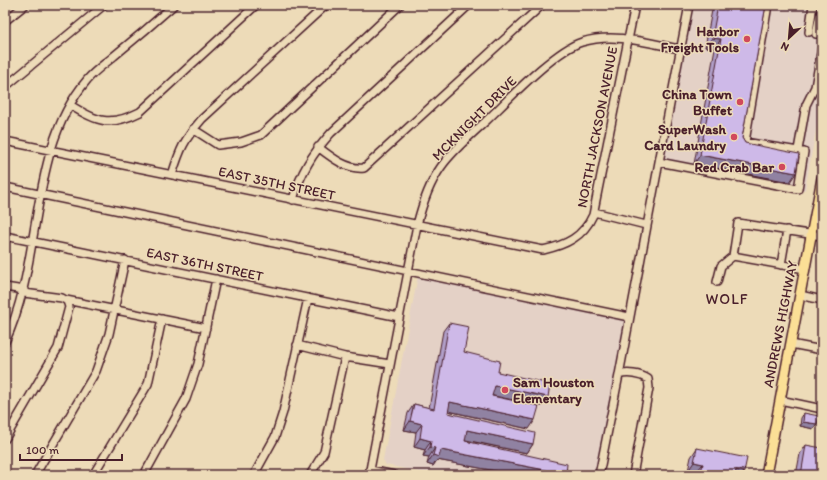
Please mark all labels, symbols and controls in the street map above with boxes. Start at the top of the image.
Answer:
north arrow [769,18,809,58]
place label: Harbor Freight Tools [661,23,739,56]
marker: Harbor Freight Tools [742,34,752,44]
text: N [779,39,791,54]
street label: NORTH JACKSON AVENUE [574,45,622,209]
street label: MCKNIGHT DRIVE [428,72,520,164]
place label: China Town Buffet [662,86,733,119]
marker: China Town Buffet [735,97,745,107]
place label: SuperWash Card Laundry [644,121,726,154]
marker: SuperWash Card Laundry [729,132,739,142]
place label: Red Crab Bar [694,159,774,176]
marker: Red Crab Bar [777,162,787,172]
street label: EAST 35TH STREET [217,163,337,204]
street label: EAST 36TH STREET [145,244,265,285]
street label: ANDREWS HIGHWAY [760,259,801,389]
district label: WOLF [706,290,748,308]
place label: Sam Houston Elementary [513,374,594,407]
marker: Sam Houston Elementary [500,385,510,395]
scale bar [20,436,122,462]
text: 100 m [26,443,59,457]

